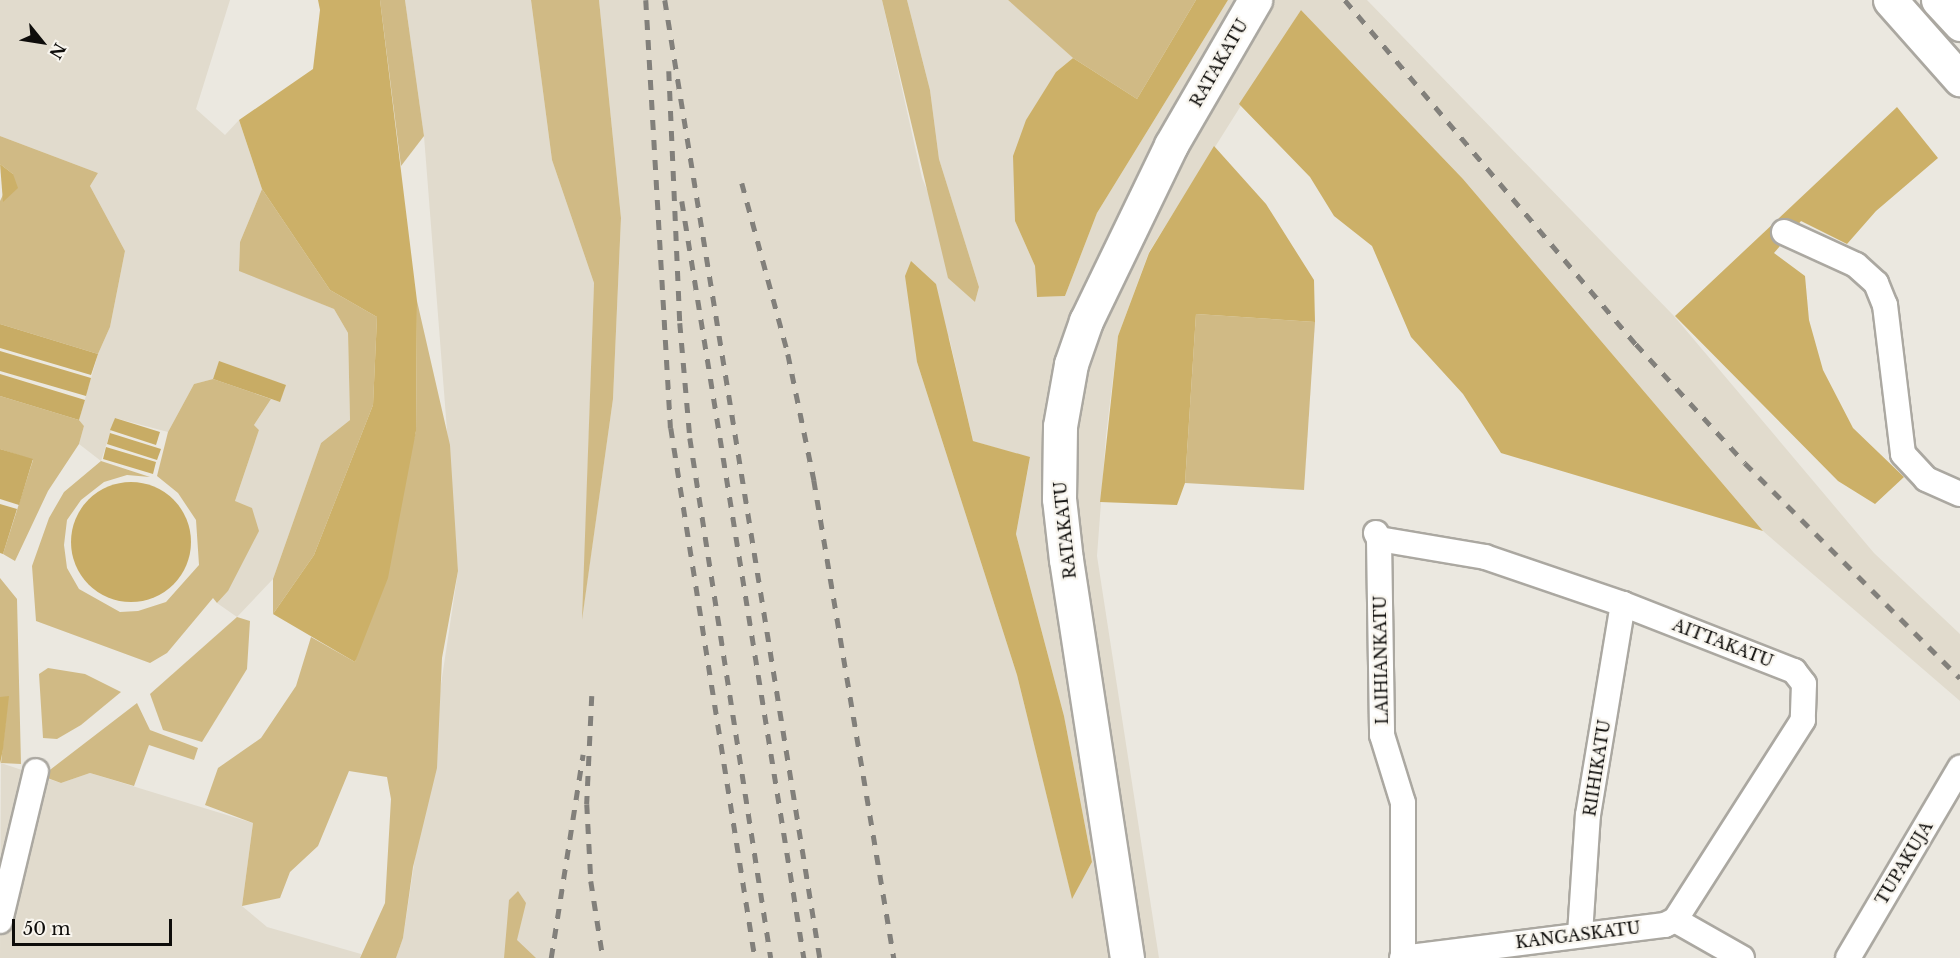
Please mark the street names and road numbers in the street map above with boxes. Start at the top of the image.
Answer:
street label: RATAKATU [1186,16,1252,110]
street label: RATAKATU [1050,480,1080,580]
street label: LAIHIANKATU [1370,595,1392,725]
street label: AITTAKATU [1670,615,1776,671]
street label: RIIHIKATU [1580,718,1614,818]
street label: TUPAKUJA [1872,818,1936,908]
street label: KANGASKATU [1514,918,1642,952]

